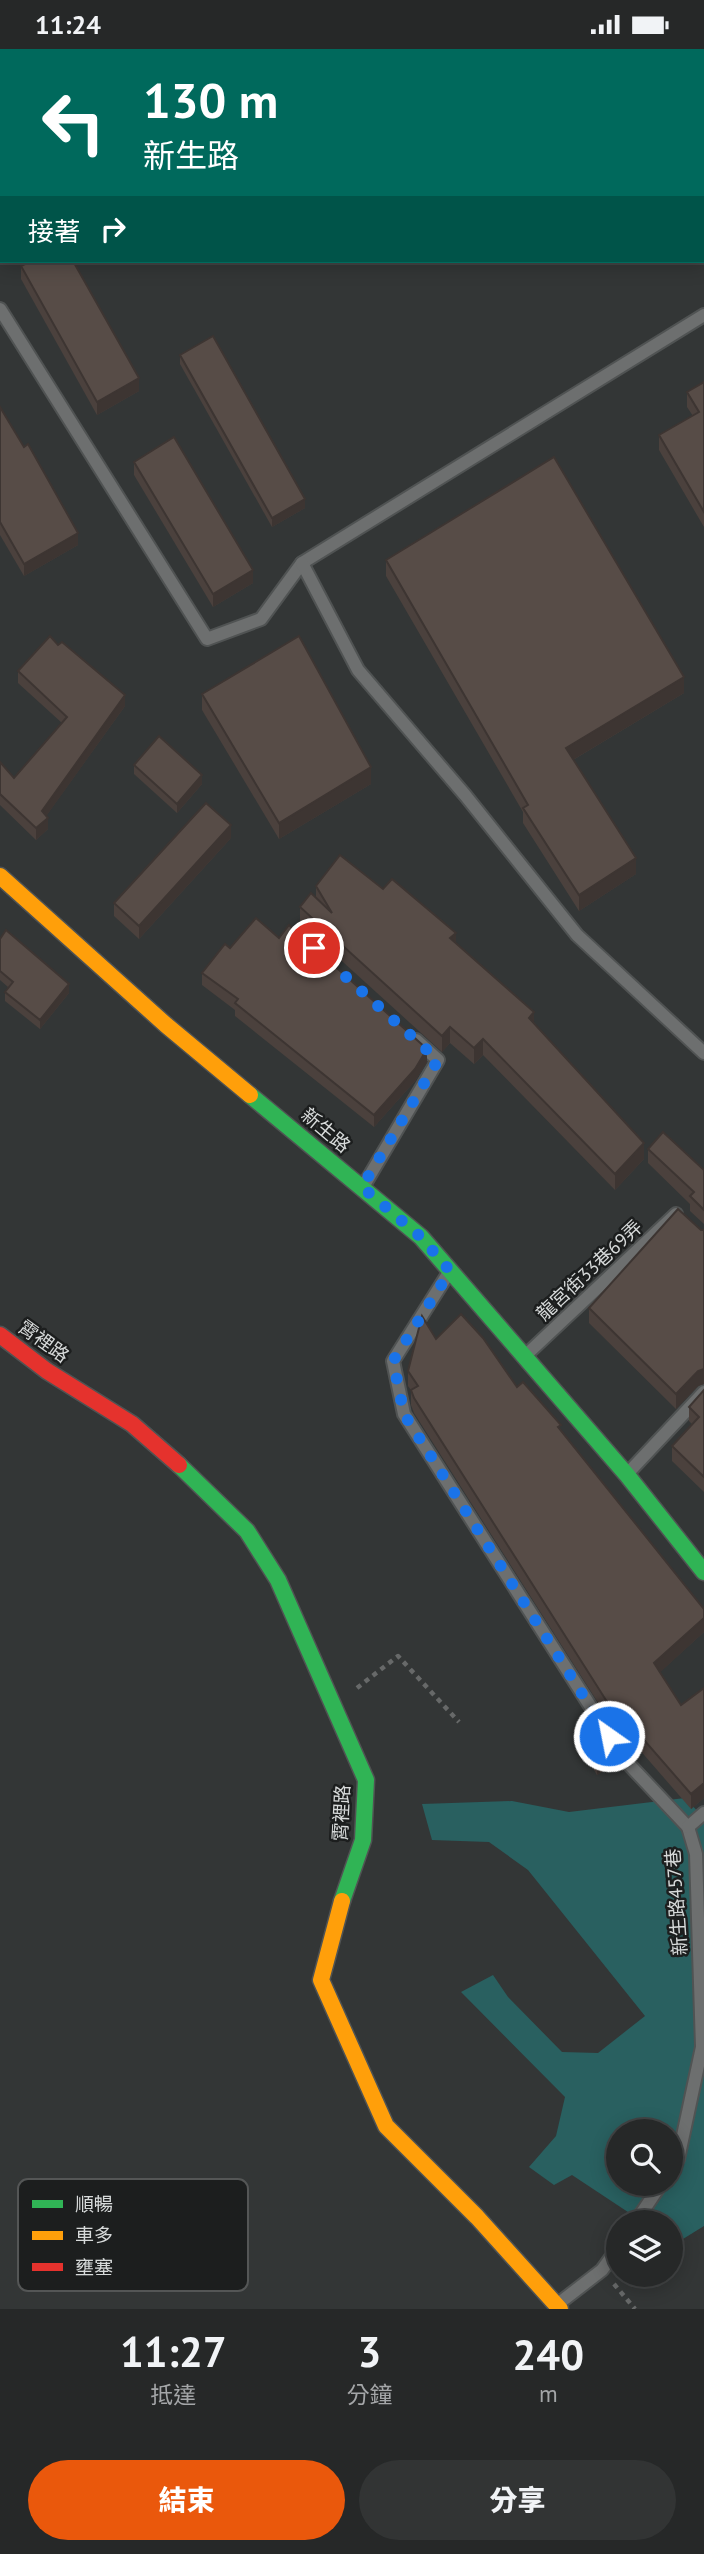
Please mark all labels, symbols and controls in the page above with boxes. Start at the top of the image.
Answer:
text: 11:24 [35,8,101,41]
text: 130 m [143,68,278,132]
icon: left [28,77,119,168]
text: 新生路 [143,134,239,176]
icon: right [94,210,132,248]
text: 接著 [28,215,80,248]
pin [284,918,344,978]
icon: arrive [295,929,333,967]
street label: 新生路 [296,1102,356,1158]
street label: 龍宮街33巷69弄 [531,1215,647,1325]
street label: 霄裡路 [14,1315,74,1367]
position arrow [572,1699,646,1773]
street label: 霄裡路 [328,1784,354,1842]
street label: 新生路457巷 [660,1848,692,1956]
map controls [606,2119,683,2287]
button: search [606,2119,683,2196]
legend [18,2179,248,2291]
text: 順暢 [75,2192,113,2216]
button: layers [606,2210,683,2287]
text: 車多 [75,2223,113,2247]
text: 壅塞 [75,2255,113,2279]
text: 11:27 [120,2324,227,2379]
text: 3 [358,2324,381,2379]
text: 240 [513,2327,584,2382]
text: m [539,2379,558,2408]
text: 抵達 [150,2380,196,2409]
text: 分鐘 [347,2380,393,2409]
button: 結束 [28,2460,345,2540]
button: 分享 [359,2460,676,2540]

